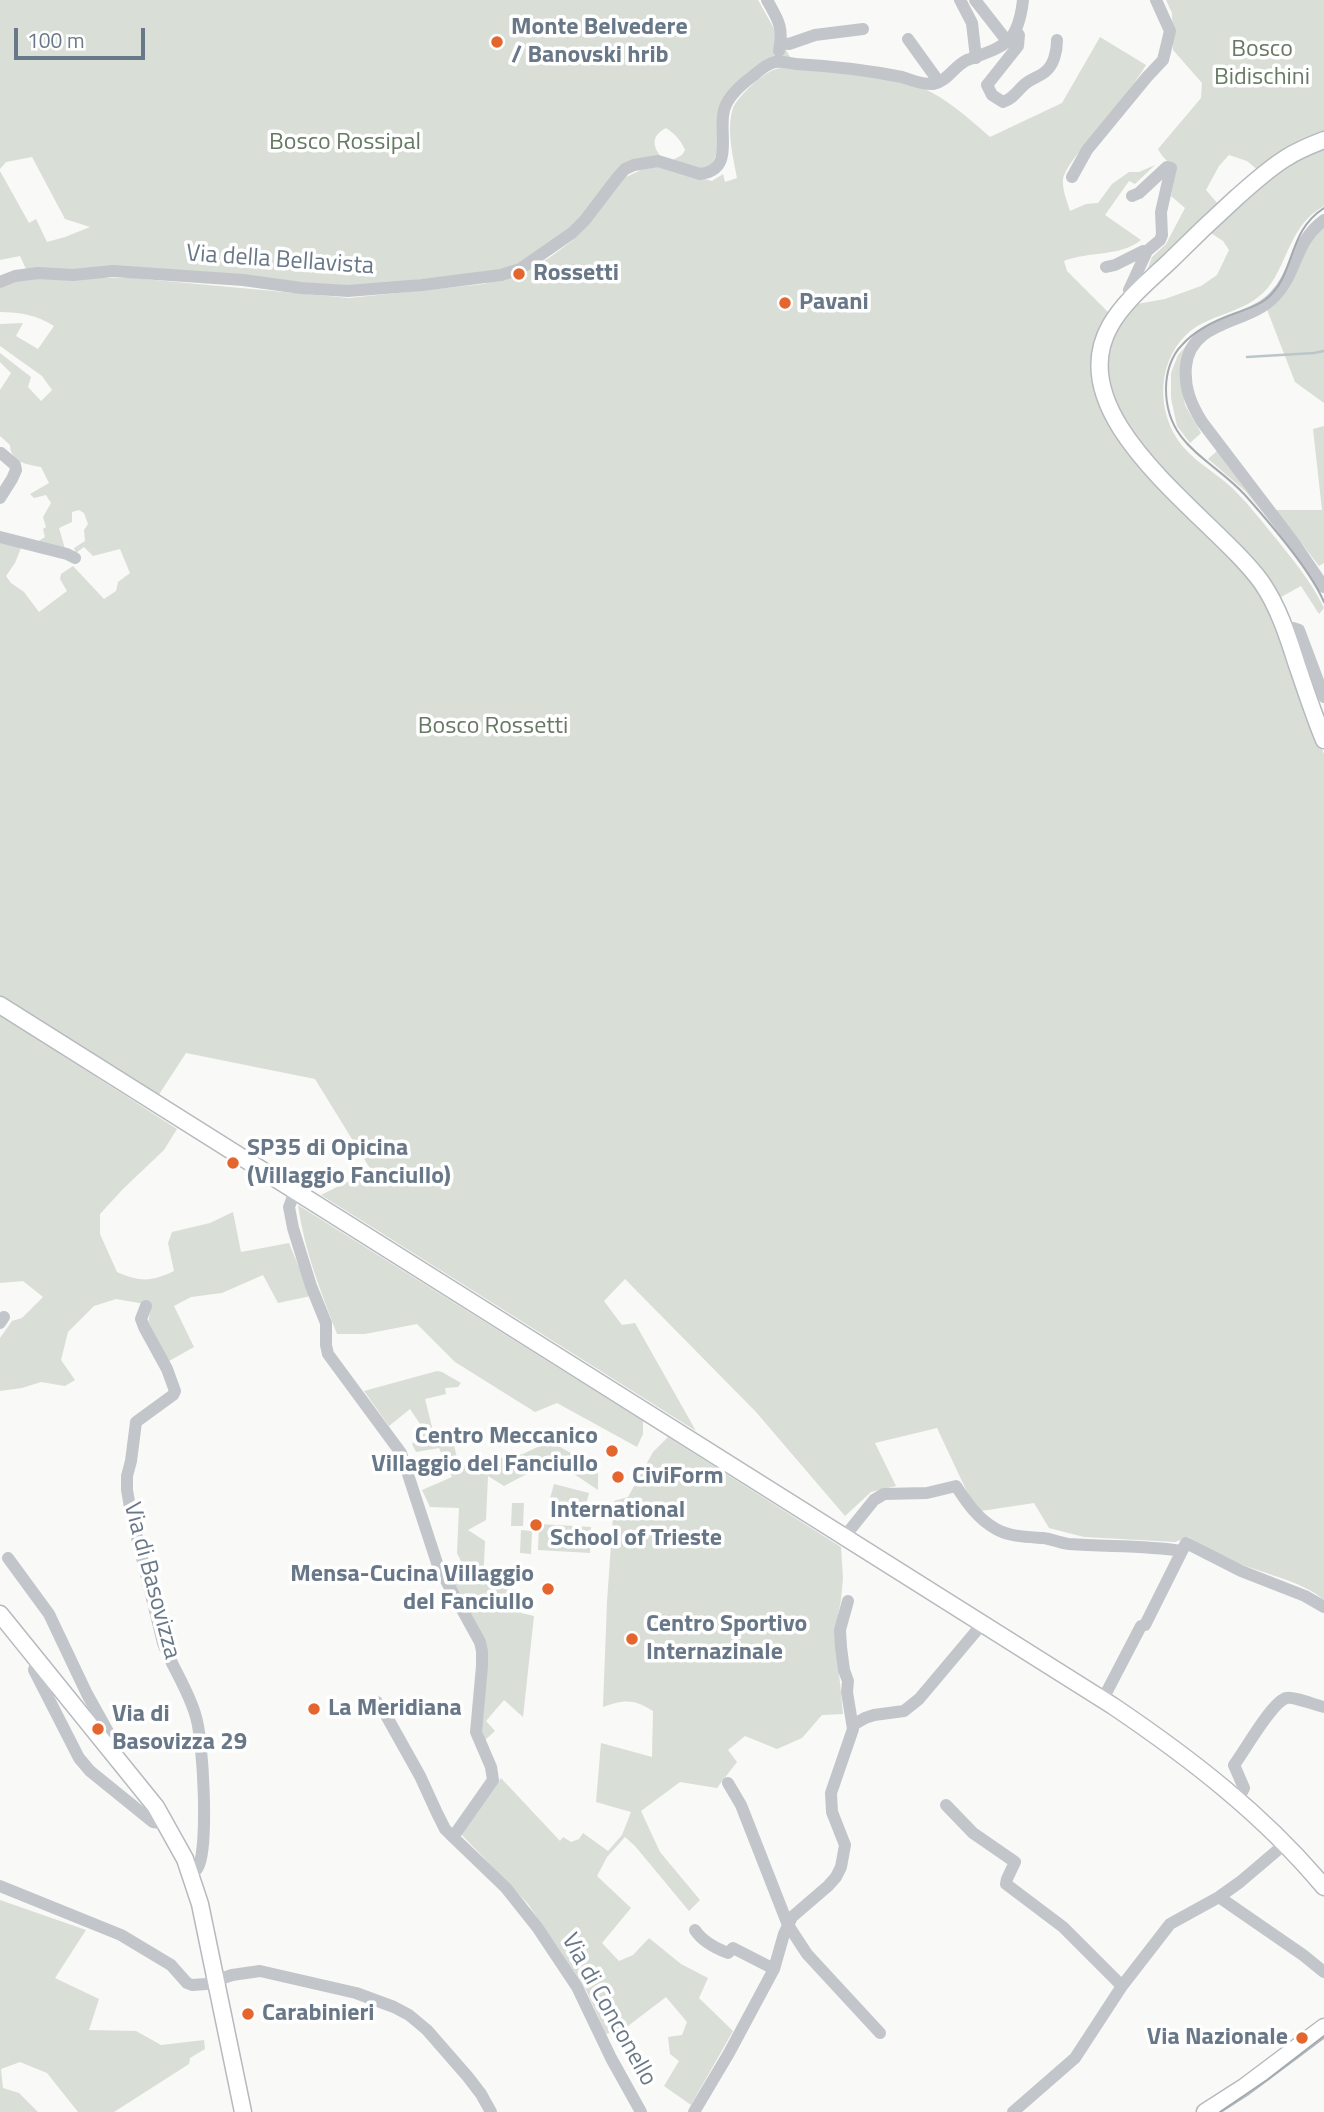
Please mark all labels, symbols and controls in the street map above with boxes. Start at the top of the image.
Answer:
scale bar [18,14,149,58]
place label: Monte Belvedere / Banovski hrib [511,14,688,70]
text: 100 m [27,24,84,56]
marker: Monte Belvedere / Banovski hrib [489,34,505,50]
park label: Bosco Bidischini [1214,36,1310,92]
park label: Bosco Rossipal [269,129,421,157]
street label: Via della Bellavista [185,240,375,282]
place label: Rossetti [533,260,619,288]
marker: Rossetti [511,266,527,282]
place label: Pavani [799,289,869,317]
marker: Pavani [777,295,793,311]
park label: Bosco Rossetti [418,713,568,741]
place label: SP35 di Opicina (Villaggio Fanciullo) [247,1135,451,1191]
marker: SP35 di Opicina (Villaggio Fanciullo) [225,1155,241,1171]
place label: Centro Meccanico Villaggio del Fanciullo [371,1423,598,1479]
marker: Centro Meccanico Villaggio del Fanciullo [604,1443,620,1459]
place label: CiviForm [632,1463,724,1491]
marker: CiviForm [610,1469,626,1485]
place label: International School of Trieste [550,1497,722,1553]
street label: Via di Basovizza [116,1500,186,1662]
marker: International School of Trieste [528,1517,544,1533]
place label: Mensa-Cucina Villaggio del Fanciullo [290,1561,534,1617]
marker: Mensa-Cucina Villaggio del Fanciullo [540,1581,556,1597]
place label: Centro Sportivo Internazinale [646,1611,807,1667]
marker: Centro Sportivo Internazinale [624,1631,640,1647]
place label: La Meridiana [328,1695,462,1723]
place label: Via di Basovizza 29 [112,1701,247,1757]
marker: La Meridiana [306,1701,322,1717]
marker: Via di Basovizza 29 [90,1721,106,1737]
street label: Via di Conconello [554,1929,662,2091]
place label: Carabinieri [262,2000,375,2028]
marker: Carabinieri [240,2006,256,2022]
place label: Via Nazionale [1147,2024,1288,2052]
marker: Via Nazionale [1294,2030,1310,2046]

